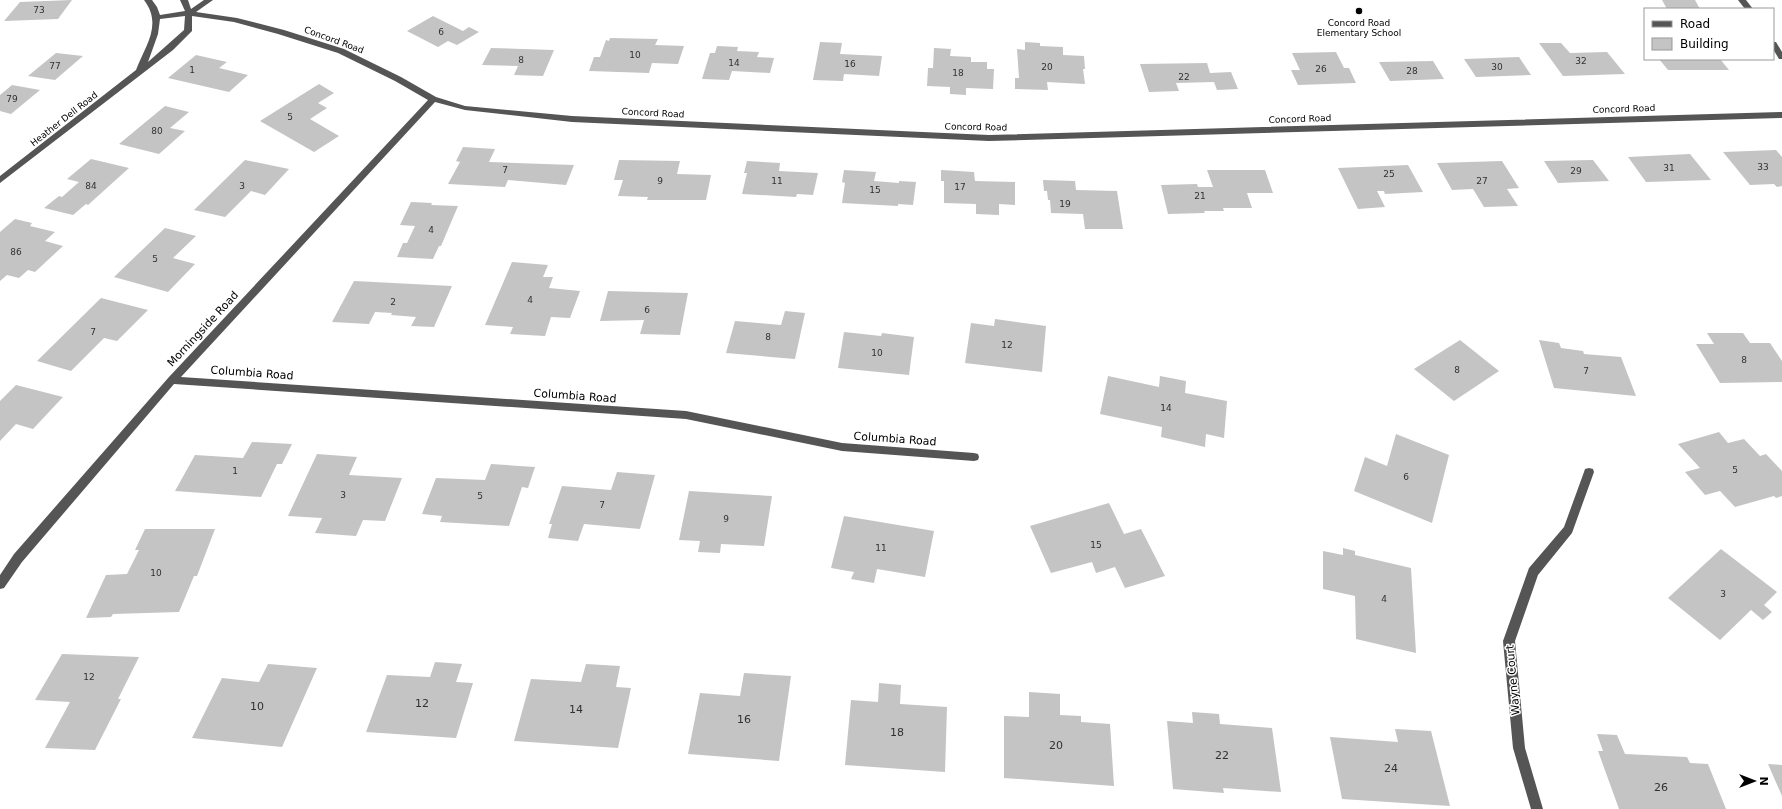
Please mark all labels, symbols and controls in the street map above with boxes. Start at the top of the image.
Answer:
house number: 73 [33,5,45,15]
marker: Concord Road Elementary School [1354,6,1364,16]
legend [1644,8,1774,60]
text: Road [1680,17,1710,31]
place label: Concord Road Elementary School [1317,18,1401,38]
street label: Concord Road [303,25,365,55]
house number: 6 [438,27,444,37]
text: Building [1680,37,1729,51]
house number: 10 [629,50,641,60]
house number: 8 [518,55,524,65]
house number: 32 [1575,56,1587,66]
house number: 14 [728,58,740,68]
house number: 16 [844,59,856,69]
house number: 77 [49,61,61,71]
house number: 20 [1041,62,1053,72]
house number: 30 [1491,62,1503,72]
house number: 26 [1315,64,1327,74]
house number: 1 [189,65,195,75]
house number: 28 [1406,66,1418,76]
house number: 18 [952,68,964,78]
house number: 22 [1178,72,1190,82]
street label: Heather Dell Road [29,90,99,148]
house number: 79 [6,94,18,104]
street label: Concord Road [1593,103,1655,115]
street label: Concord Road [621,106,685,120]
house number: 5 [287,112,293,122]
street label: Concord Road [1269,113,1331,125]
street label: Concord Road [945,121,1007,133]
house number: 80 [151,126,163,136]
house number: 33 [1757,162,1769,172]
house number: 31 [1663,163,1675,173]
house number: 7 [502,165,508,175]
house number: 29 [1570,166,1582,176]
house number: 25 [1383,169,1395,179]
house number: 9 [657,176,663,186]
house number: 11 [771,176,783,186]
house number: 27 [1476,176,1488,186]
house number: 84 [85,181,97,191]
house number: 3 [239,181,245,191]
house number: 17 [954,182,966,192]
house number: 15 [869,185,881,195]
house number: 21 [1194,191,1206,201]
house number: 19 [1059,199,1071,209]
house number: 4 [428,225,434,235]
house number: 86 [10,247,22,257]
house number: 5 [152,254,158,264]
street label: Morningside Road [165,289,241,369]
house number: 4 [527,295,533,305]
house number: 2 [390,297,396,307]
house number: 6 [644,305,650,315]
house number: 7 [90,327,96,337]
house number: 8 [765,332,771,342]
house number: 12 [1001,340,1013,350]
house number: 10 [871,348,883,358]
house number: 8 [1741,355,1747,365]
street label: Columbia Road [210,364,294,382]
house number: 8 [1454,365,1460,375]
house number: 7 [1583,366,1589,376]
street label: Columbia Road [533,387,617,405]
house number: 14 [1160,403,1172,413]
street label: Columbia Road [853,430,937,448]
house number: 5 [1732,465,1738,475]
house number: 1 [232,466,238,476]
house number: 6 [1403,472,1409,482]
house number: 3 [340,490,346,500]
house number: 5 [477,491,483,501]
house number: 7 [599,500,605,510]
house number: 9 [723,514,729,524]
house number: 15 [1090,540,1102,550]
house number: 11 [875,543,887,553]
house number: 10 [150,568,162,578]
house number: 3 [1720,589,1726,599]
house number: 4 [1381,594,1387,604]
street label: Wayne Court [1503,643,1523,716]
house number: 12 [83,672,95,682]
house number: 12 [415,697,429,710]
house number: 10 [250,700,264,713]
house number: 14 [569,703,583,716]
house number: 16 [737,713,751,726]
house number: 18 [890,726,904,739]
house number: 20 [1049,739,1063,752]
house number: 22 [1215,749,1229,762]
north arrow [1734,761,1774,801]
house number: 24 [1384,762,1398,775]
text: N [1757,776,1770,786]
house number: 26 [1654,781,1668,794]

